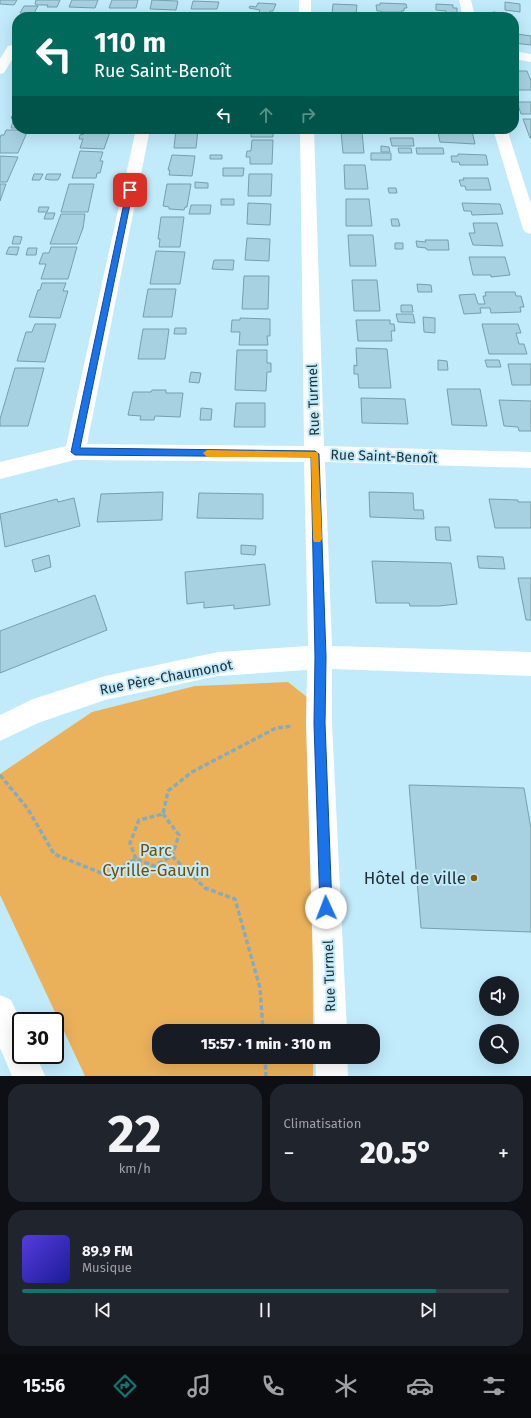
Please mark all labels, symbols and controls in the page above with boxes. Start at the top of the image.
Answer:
text: 110 m [94,26,166,59]
icon: left [28,28,80,80]
text: Rue Saint-Benoît [94,60,232,82]
icon: left [213,104,235,126]
icon: ahead [255,104,277,126]
icon: right [297,104,319,126]
pin [113,173,147,207]
icon: arrive [119,179,141,201]
street label: Rue Turmel [304,364,323,436]
street label: Rue Saint-Benoît [330,446,439,467]
street label: Rue Père-Chaumonot [98,656,235,699]
park label: Parc Cyrille-Gauvin [102,840,210,881]
place label: Hôtel de ville [364,868,466,889]
marker: Hôtel de ville [469,873,479,883]
position arrow [305,887,347,929]
street label: Rue Turmel [320,940,339,1012]
map controls [479,976,519,1064]
button: sound [479,976,519,1016]
speed limit sign: 30 [12,1012,64,1064]
button: search [479,1024,519,1064]
text: 15:57 · 1 min · 310 m [201,1035,331,1053]
text: 22 [108,1103,162,1166]
text: Climatisation [284,1116,361,1131]
text: 20.5° [360,1135,433,1171]
text: − [284,1140,295,1167]
text: + [498,1140,509,1167]
text: km/h [119,1161,151,1176]
text: 89.9 FM [82,1242,133,1260]
text: Musique [82,1260,132,1275]
icon: previous [92,1299,114,1321]
icon: pause [254,1299,276,1321]
icon: next [417,1299,439,1321]
icon: directions [111,1372,139,1400]
icon: music [185,1372,213,1400]
icon: phone [259,1372,287,1400]
icon: climate [332,1372,360,1400]
icon: car [406,1372,434,1400]
icon: filters [480,1372,508,1400]
text: 15:56 [23,1375,65,1397]

